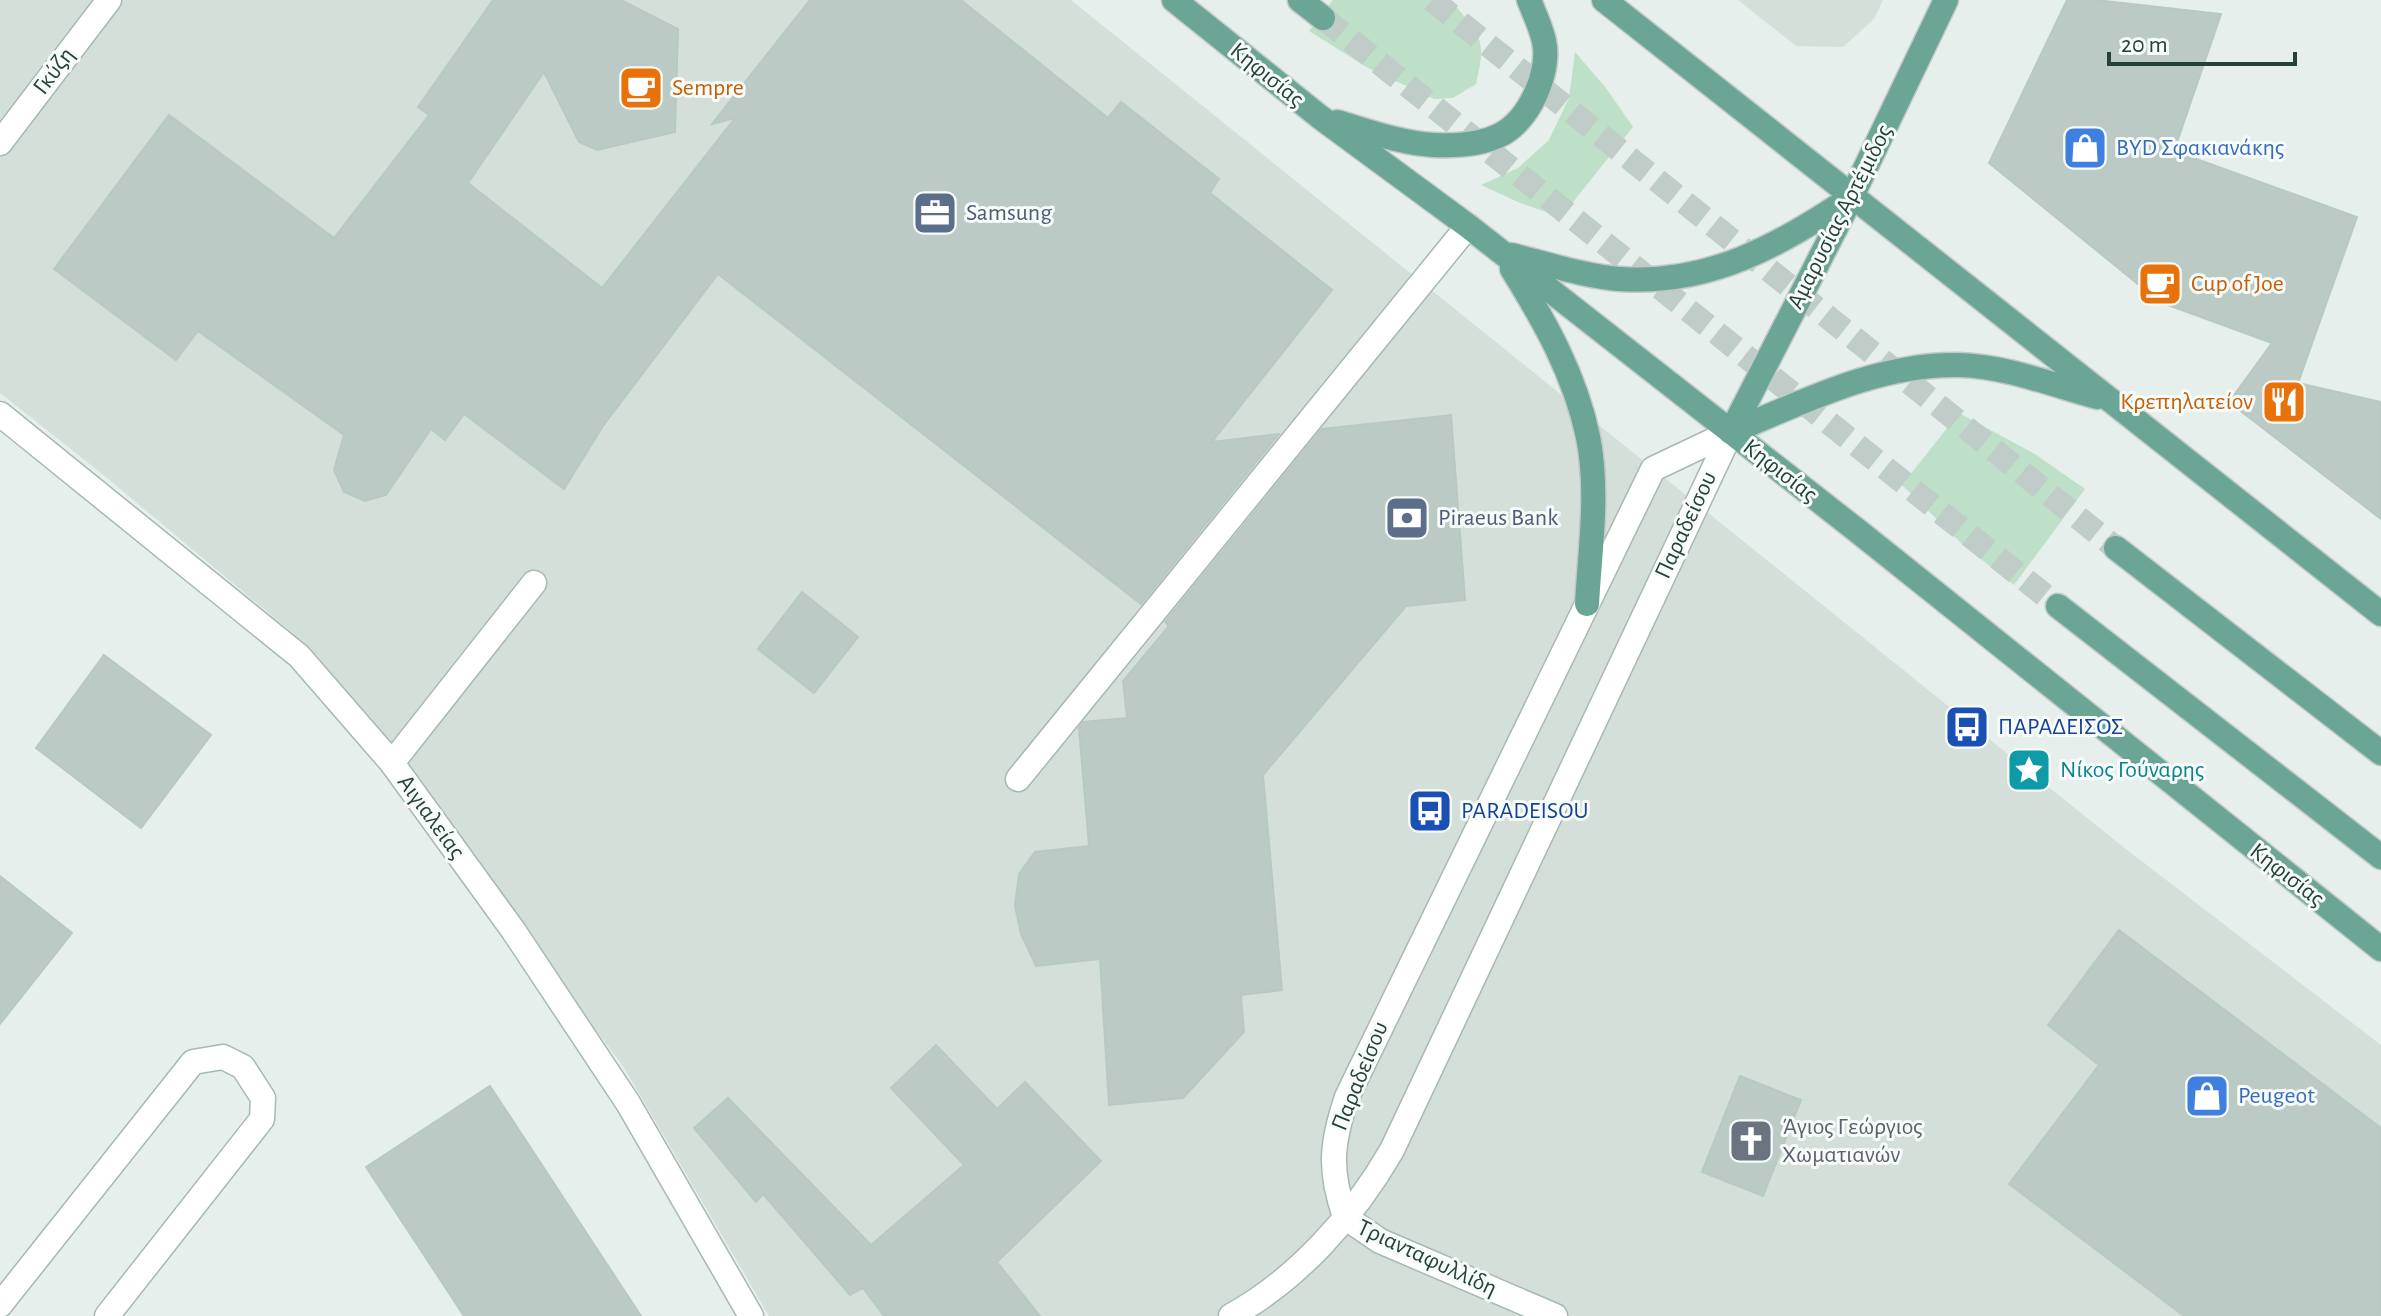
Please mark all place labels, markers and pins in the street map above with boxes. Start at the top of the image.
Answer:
cafe icon: Sempre [617,64,665,112]
place label: Sempre [672,76,744,100]
shop icon: BYD Σφακιανάκης [2061,124,2109,172]
place label: BYD Σφακιανάκης [2116,136,2284,160]
office icon: Samsung [911,189,959,237]
place label: Samsung [966,201,1052,225]
cafe icon: Cup of Joe [2136,260,2184,308]
place label: Cup of Joe [2191,272,2284,296]
restaurant icon: Κρεπηλατείον [2260,378,2308,426]
place label: Κρεπηλατείον [2120,390,2253,414]
bank icon: Piraeus Bank [1383,494,1431,542]
place label: Piraeus Bank [1438,506,1558,530]
bus stop icon: ΠΑΡΑΔΕΙΣΟΣ [1943,703,1991,751]
place label: ΠΑΡΑΔΕΙΣΟΣ [1998,715,2123,739]
place icon: Νίκος Γούναρης [2005,746,2053,794]
place label: Νίκος Γούναρης [2060,758,2204,782]
bus stop icon: PARADEISOU [1406,787,1454,835]
place label: PARADEISOU [1461,799,1588,823]
shop icon: Peugeot [2183,1072,2231,1120]
place label: Peugeot [2238,1084,2315,1108]
place label: Άγιος Γεώργιος Χωματιανών [1782,1115,1923,1167]
church icon: Άγιος Γεώργιος Χωματιανών [1727,1117,1775,1165]

